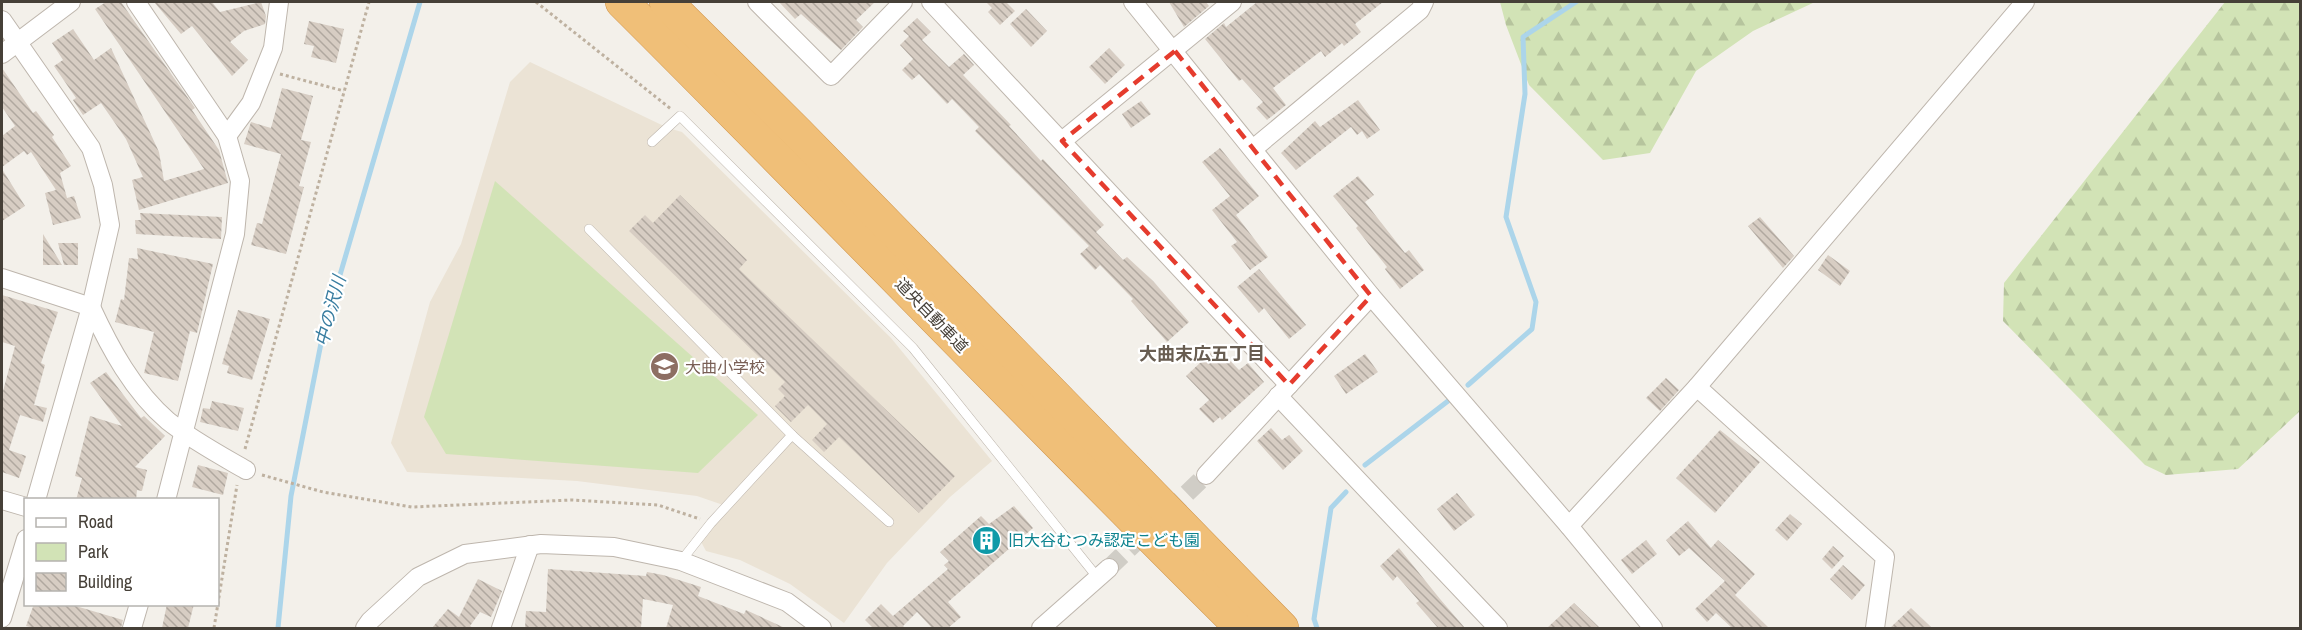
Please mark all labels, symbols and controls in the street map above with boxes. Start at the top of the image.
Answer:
water label: 中の沢川 [309,271,352,349]
street label: 道央自動車道 [891,273,973,357]
district label: 大曲末広五丁目 [1139,341,1265,366]
school or university icon: 大曲小学校 [648,351,680,383]
place label: 大曲小学校 [685,356,765,378]
legend [24,498,219,606]
text: Road [78,509,113,534]
building icon: 旧大谷むつみ認定こども園 [971,524,1003,556]
place label: 旧大谷むつみ認定こども園 [1008,529,1200,551]
text: Park [78,539,109,564]
text: Building [78,569,133,594]

